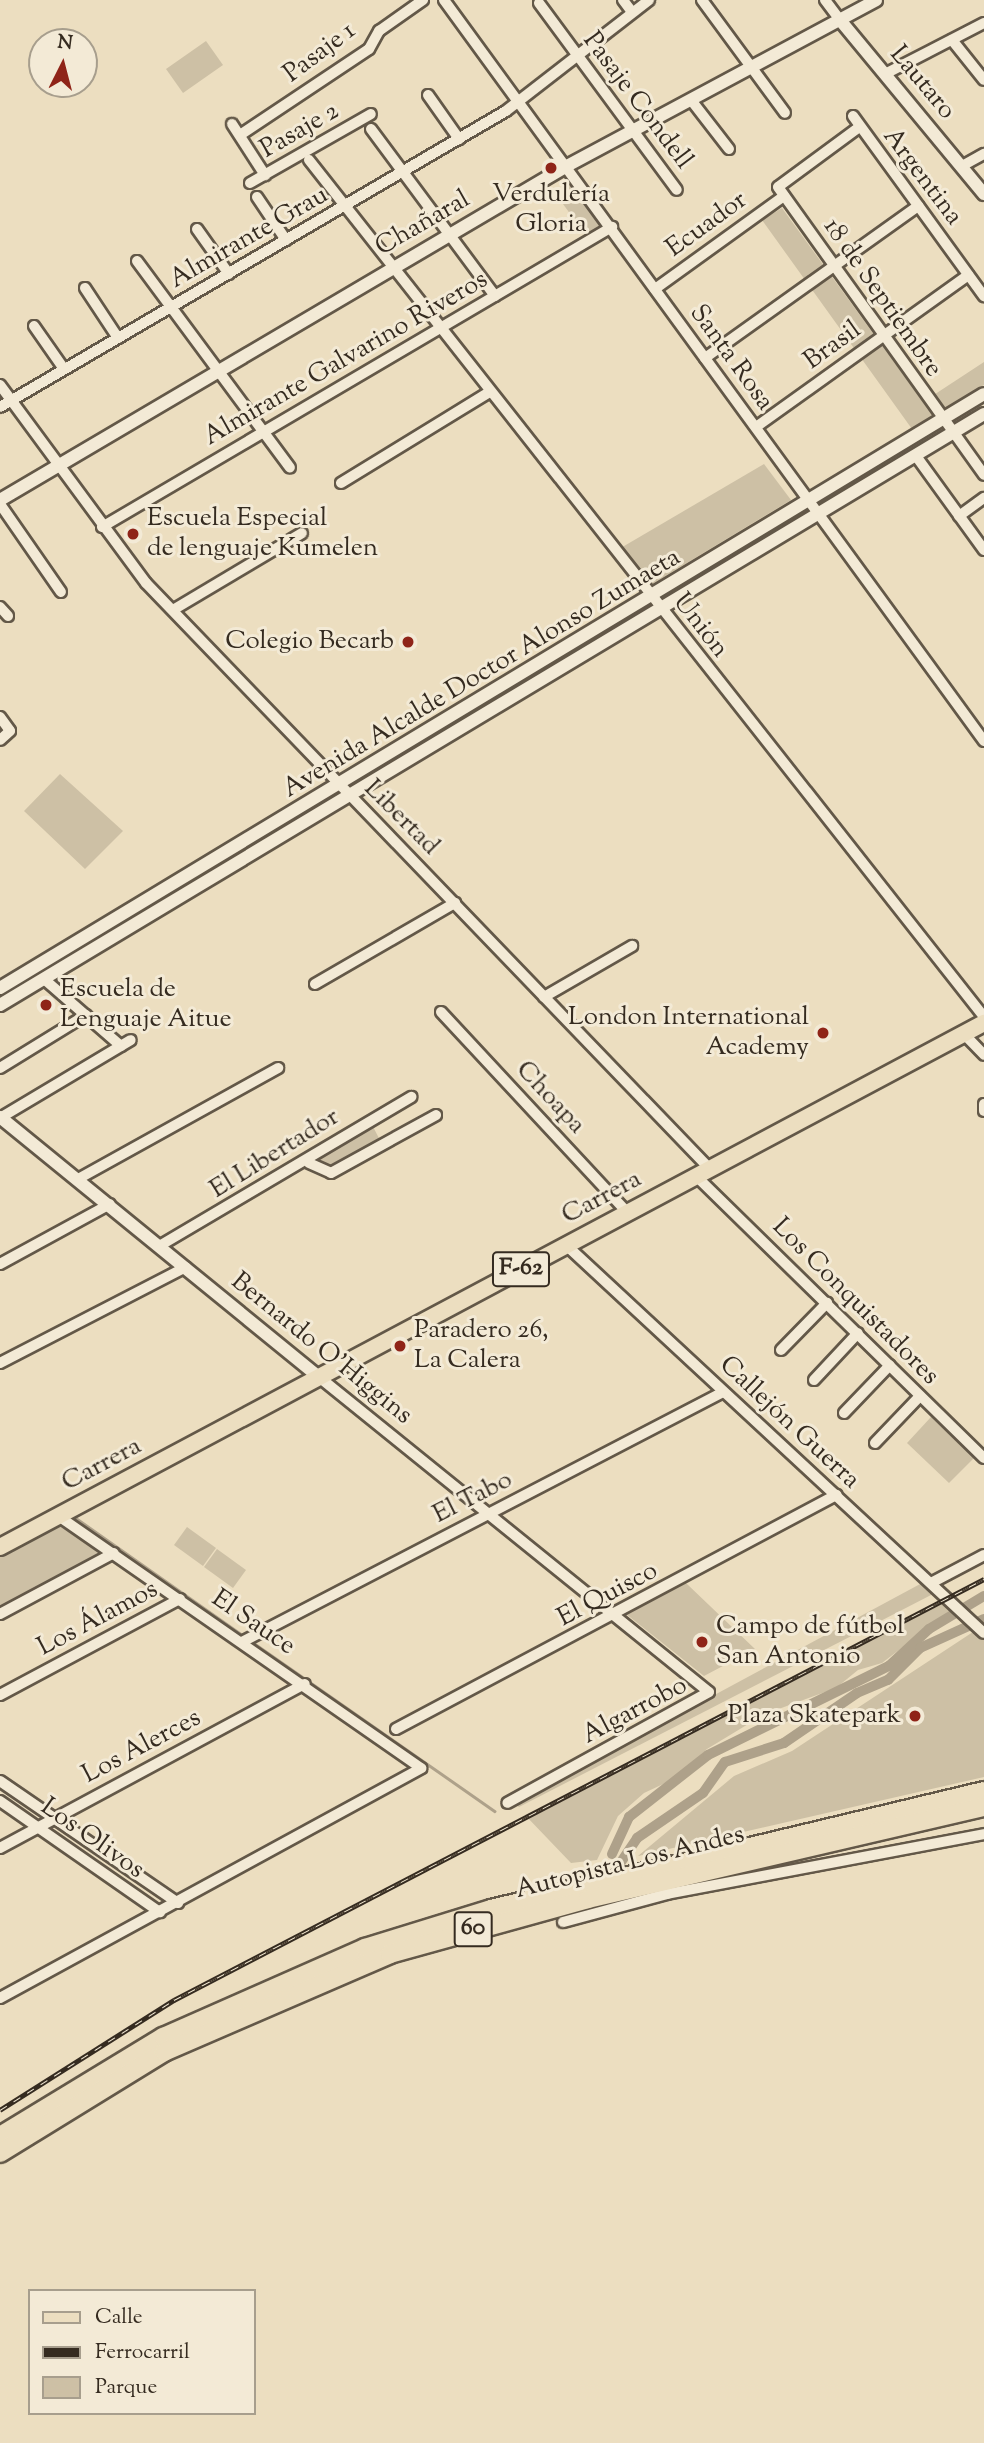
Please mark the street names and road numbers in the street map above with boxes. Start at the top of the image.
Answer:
street label: Pasaje 1 [278,16,362,90]
street label: Pasaje Condell [575,26,699,176]
street label: Lautaro [882,40,962,126]
street label: Pasaje 2 [255,96,345,166]
street label: Argentina [875,122,969,232]
street label: Almirante Grau [164,180,334,296]
street label: Chañaral [370,184,476,264]
street label: Ecuador [660,185,754,265]
street label: 18 de Septiembre [816,213,948,383]
street label: Almirante Galvarino Riveros [198,265,494,453]
street label: Santa Rosa [682,299,780,417]
street label: Brasil [798,315,868,377]
street label: Avenida Alcalde Doctor Alonso Zumaeta [277,543,687,805]
street label: Unión [665,587,735,665]
street label: Libertad [357,774,445,862]
street label: Choapa [508,1055,592,1141]
street label: El Libertador [205,1102,345,1206]
street label: Carrera [557,1164,647,1232]
street label: Los Conquistadores [765,1212,945,1392]
road number: F-62 [491,1248,551,1289]
street label: Bernardo O'Higgins [224,1266,418,1432]
street label: Callejón Guerra [712,1350,866,1496]
street label: Carrera [57,1431,147,1499]
street label: El Tabo [428,1465,518,1531]
street label: El Quisco [553,1556,663,1634]
street label: Los Álamos [33,1574,163,1664]
street label: El Sauce [205,1584,301,1662]
street label: Algarrobo [577,1670,693,1752]
street label: Los Alerces [77,1703,207,1791]
street label: Los Olivos [34,1792,150,1886]
street label: Autopista Los Andes [512,1819,748,1907]
road number: 60 [452,1908,494,1950]

